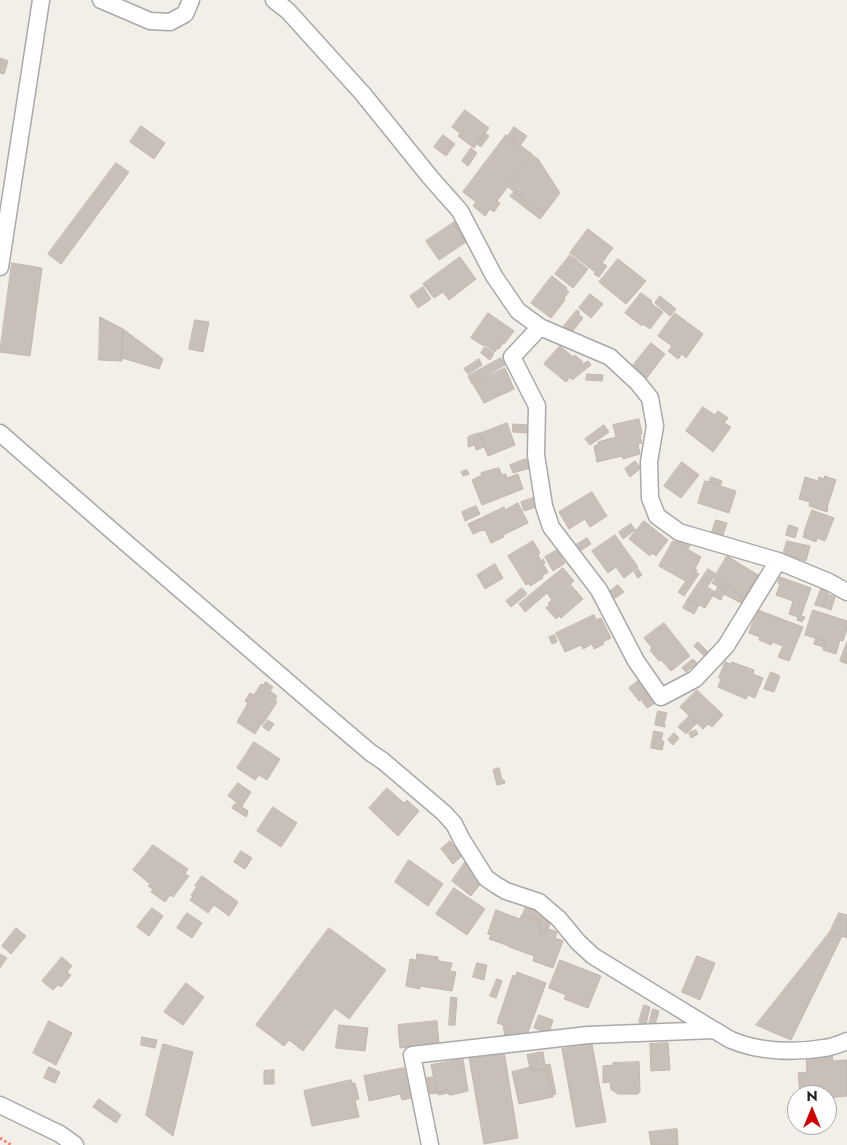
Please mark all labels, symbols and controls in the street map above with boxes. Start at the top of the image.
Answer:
north arrow [787,1085,837,1135]
text: N [806,1086,818,1106]

